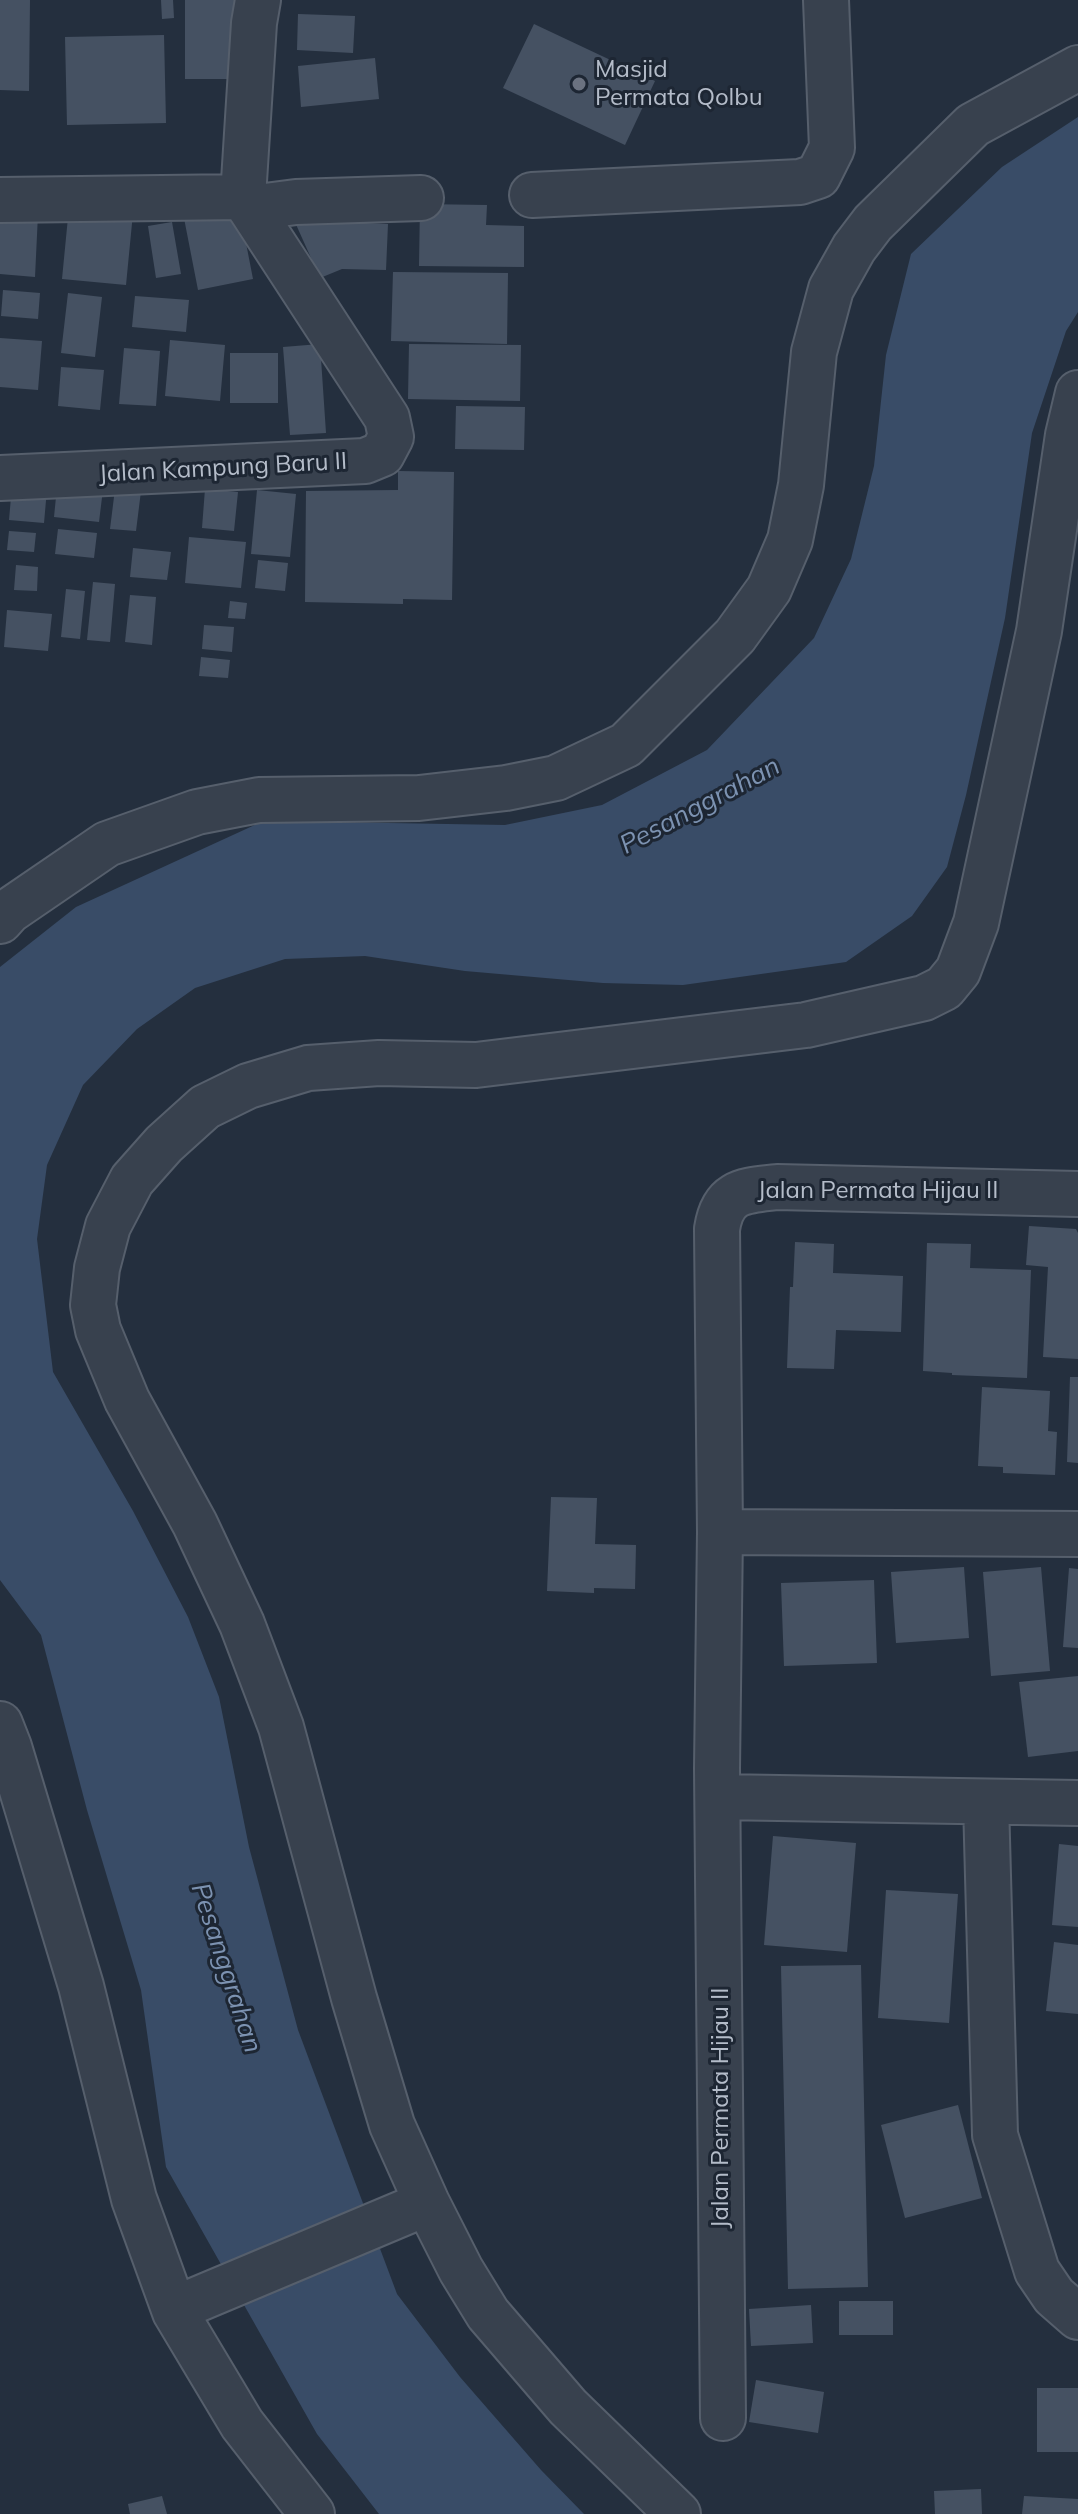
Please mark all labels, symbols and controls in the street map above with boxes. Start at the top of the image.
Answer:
place label: Masjid Permata Qolbu [595,56,763,112]
marker: Masjid Permata Qolbu [570,75,588,93]
street label: Jalan Kampung Baru II [98,447,348,489]
water label: Pesanggrahan [615,751,785,861]
street label: Jalan Permata Hijau II [758,1177,998,1205]
water label: Pesanggrahan [184,1879,268,2057]
street label: Jalan Permata Hijau II [707,1988,735,2228]

